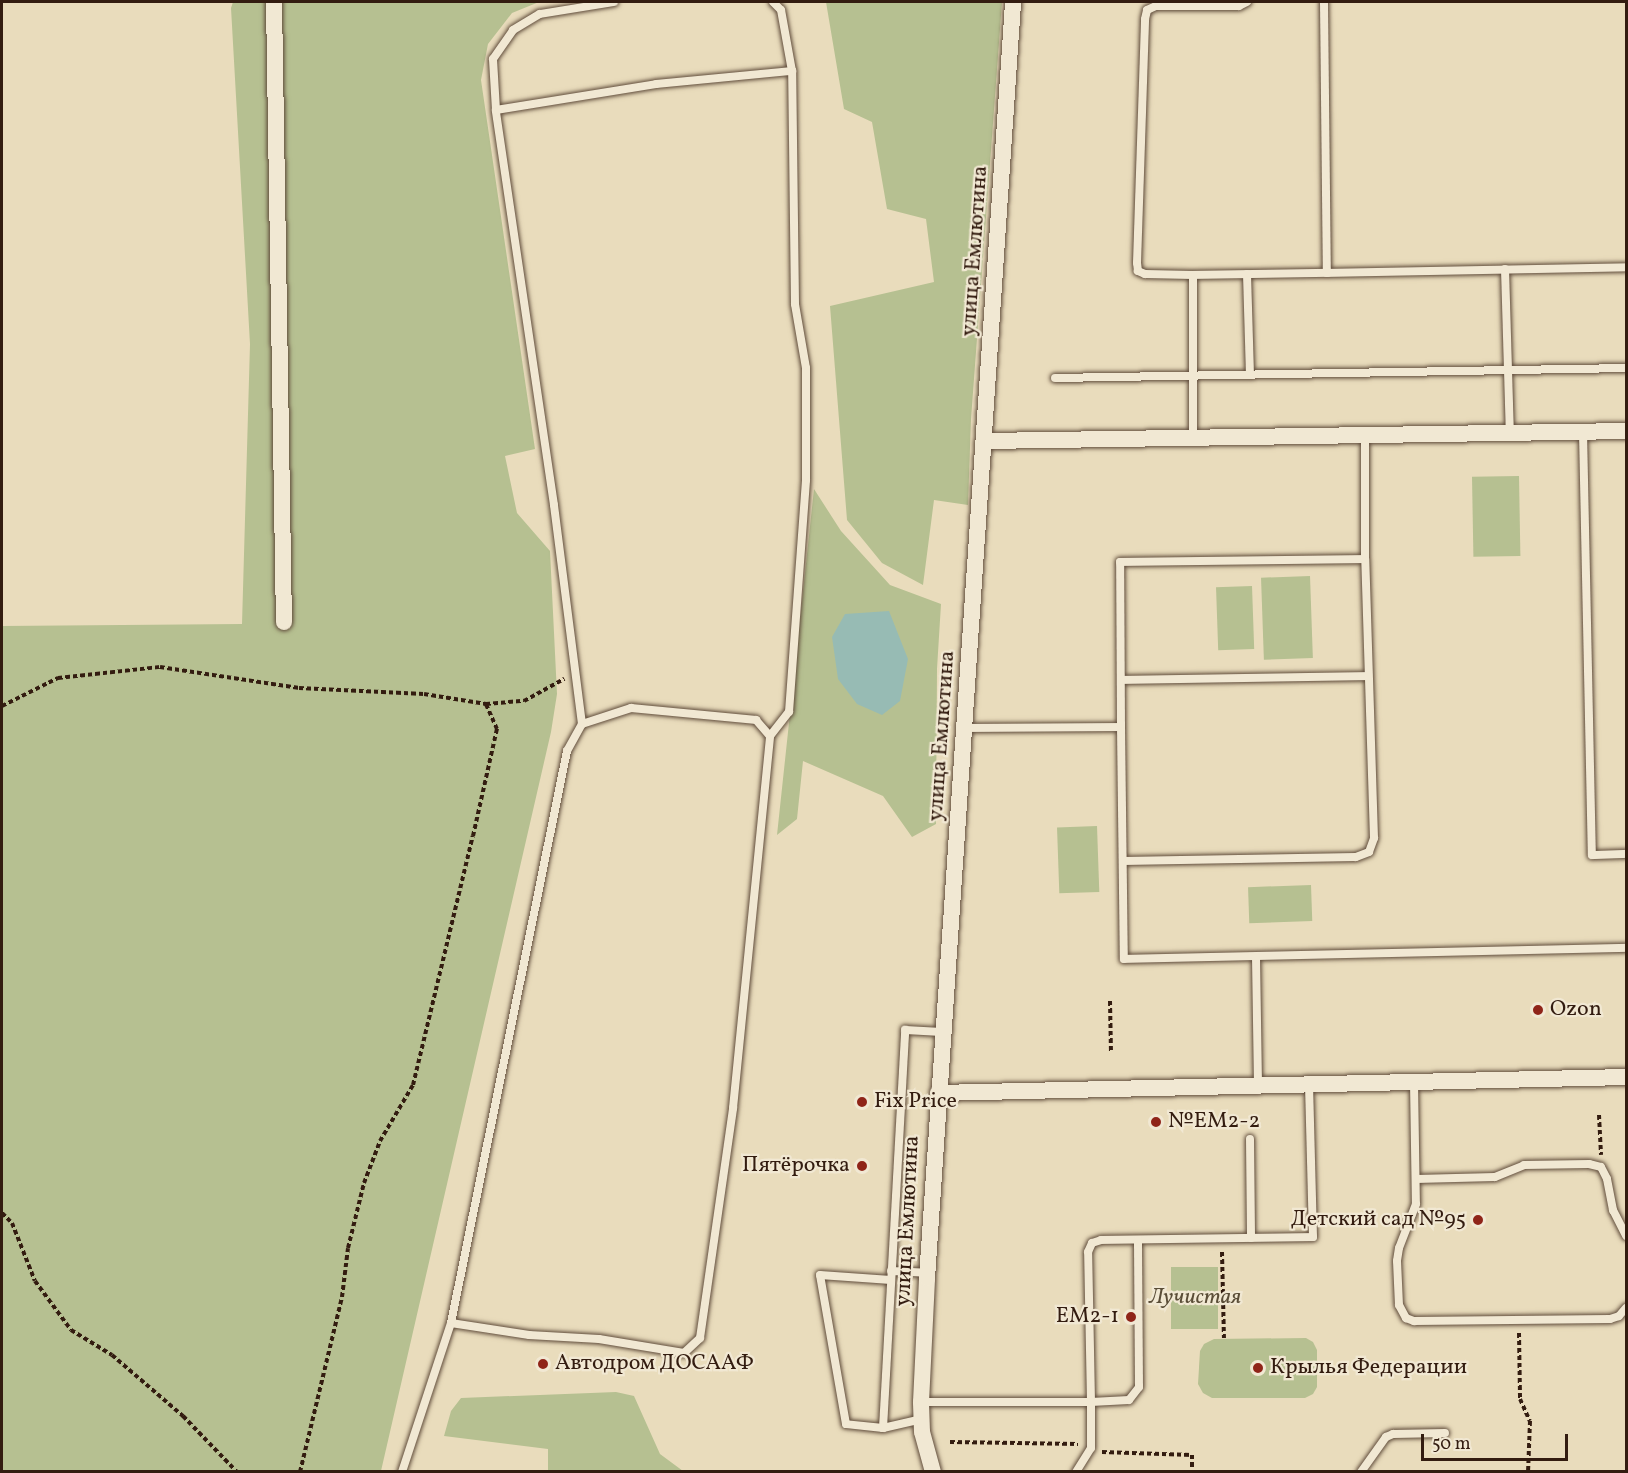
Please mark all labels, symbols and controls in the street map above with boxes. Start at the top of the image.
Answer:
street label: улица Емлютина [956,165,994,337]
street label: улица Емлютина [923,650,961,822]
place label: Ozon [1550,997,1602,1023]
marker: Ozon [1531,1003,1545,1017]
place label: Fix Price [874,1089,957,1115]
marker: Fix Price [855,1095,869,1109]
place label: №ЕМ2-2 [1168,1109,1260,1135]
marker: №ЕМ2-2 [1149,1115,1163,1129]
street label: улица Емлютина [890,1135,926,1307]
place label: Пятёрочка [742,1153,850,1179]
marker: Пятёрочка [855,1159,869,1173]
place label: Детский сад №95 [1291,1207,1466,1233]
marker: Детский сад №95 [1471,1213,1485,1227]
park label: Лучистая [1149,1285,1241,1311]
place label: ЕМ2-1 [1056,1304,1119,1330]
marker: ЕМ2-1 [1124,1310,1138,1324]
place label: Автодром ДОСААФ [555,1351,754,1377]
place label: Крылья Федерации [1270,1355,1467,1381]
marker: Автодром ДОСААФ [536,1357,550,1371]
marker: Крылья Федерации [1251,1361,1265,1375]
scale bar [1424,1422,1571,1460]
text: 50 m [1432,1432,1471,1457]

